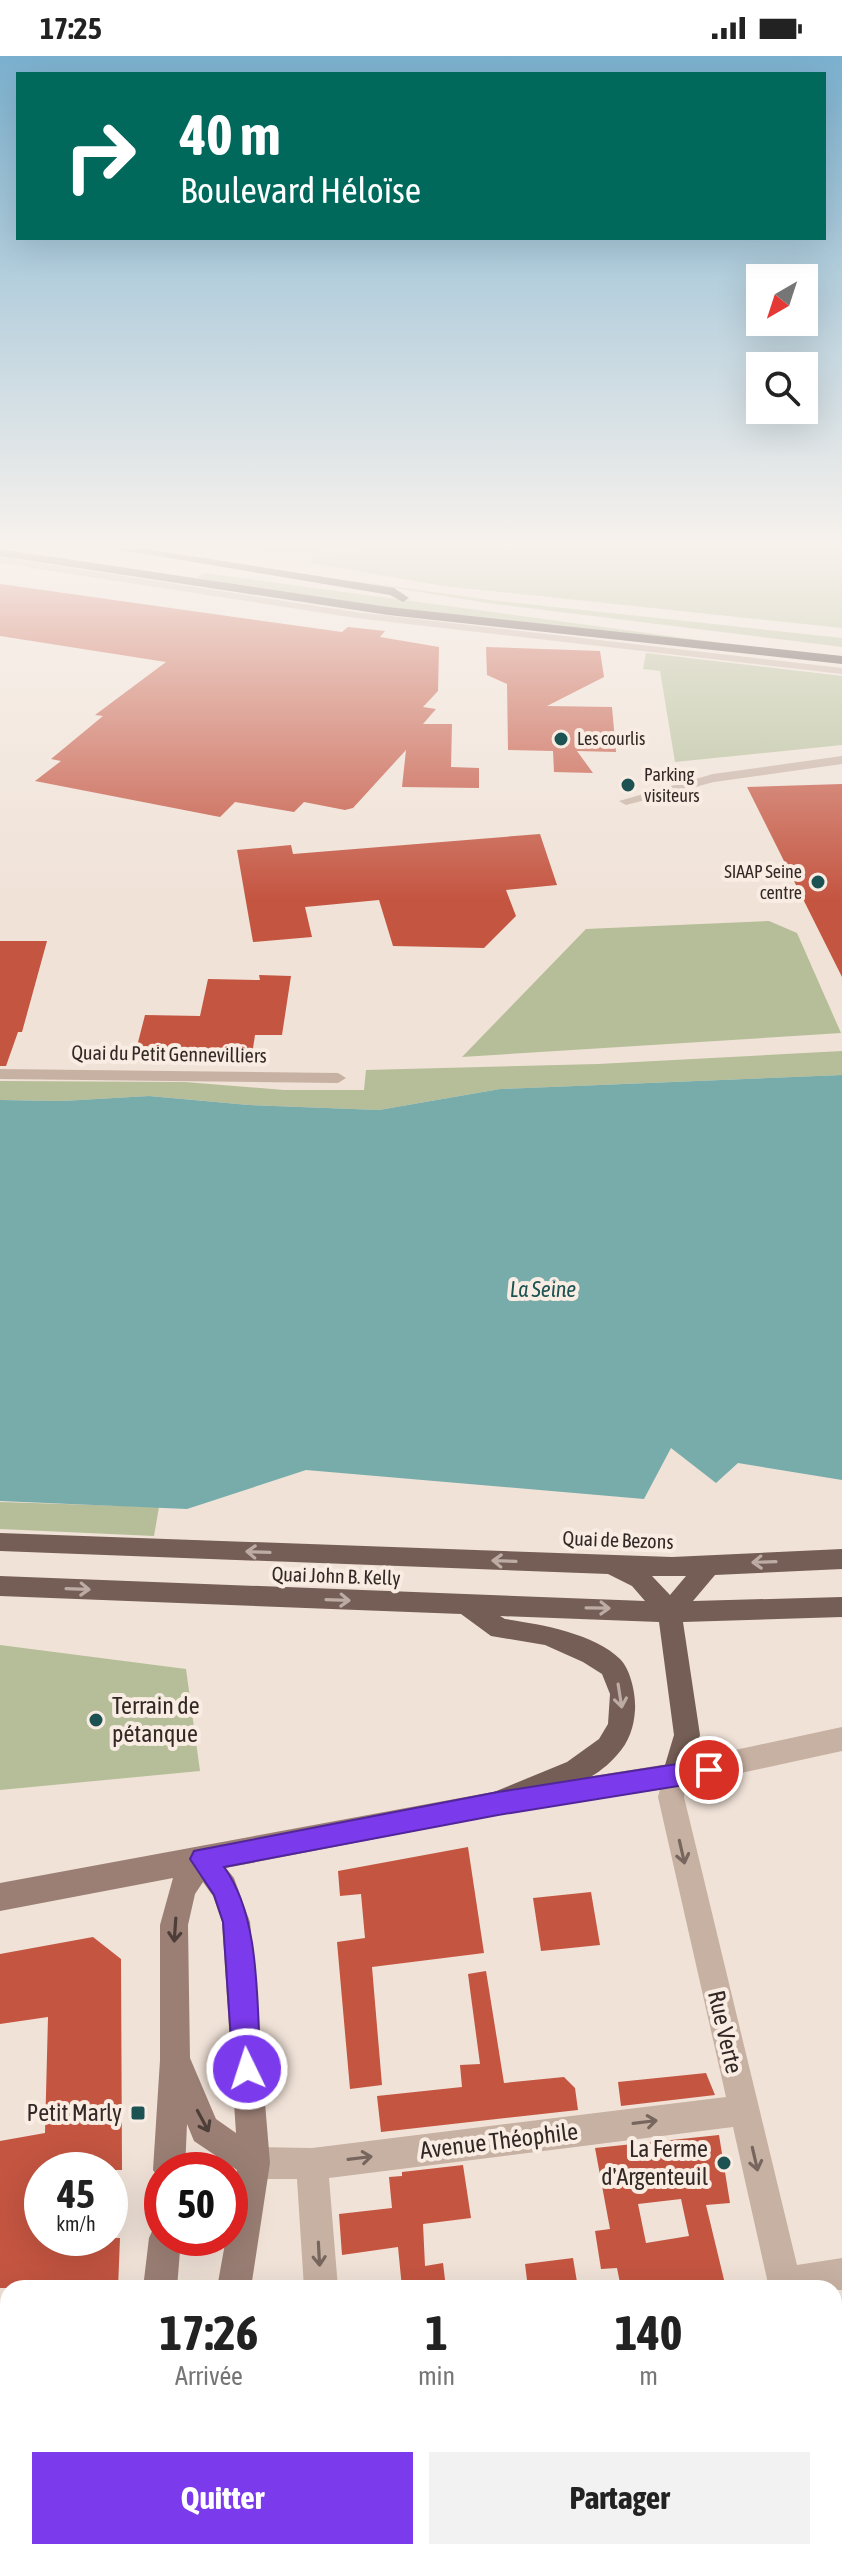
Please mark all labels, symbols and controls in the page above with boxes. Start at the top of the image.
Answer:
text: 17:25 [40,11,102,45]
text: 40 m [180,103,281,167]
icon: right [48,104,152,208]
text: Boulevard Héloïse [180,169,421,211]
north arrow [746,264,818,336]
map controls [746,264,818,424]
button: search [746,352,818,424]
place label: Les courlis [577,728,645,749]
marker: Les courlis [552,730,570,748]
place label: Parking visiteurs [644,764,700,806]
marker: Parking visiteurs [619,776,637,794]
place label: SIAAP Seine centre [724,861,802,903]
marker: SIAAP Seine centre [809,873,827,891]
street label: Quai du Petit Gennevilliers [71,1040,267,1067]
water label: La Seine [510,1276,576,1302]
street label: Quai de Bezons [562,1526,674,1553]
one-way arrow [245,1545,272,1560]
one-way arrow [491,1553,518,1569]
one-way arrow [751,1555,778,1570]
street label: Quai John B. Kelly [271,1562,401,1589]
one-way arrow [64,1581,91,1596]
one-way arrow [324,1593,351,1608]
one-way arrow [584,1600,611,1615]
one-way arrow [613,1682,628,1708]
place label: Terrain de pétanque [112,1692,200,1747]
marker: Terrain de pétanque [87,1711,105,1729]
pin [675,1736,743,1804]
icon: arrive [687,1748,731,1792]
one-way arrow [675,1838,690,1864]
one-way arrow [167,1916,182,1943]
street label: Rue Verte [703,1988,748,2076]
position arrow [205,2027,289,2111]
place label: Petit Marly [27,2099,122,2126]
marker: Petit Marly [129,2104,147,2122]
one-way arrow [195,2109,211,2132]
one-way arrow [632,2114,658,2129]
street label: Avenue Théophile [418,2117,580,2164]
place label: La Ferme d'Argenteuil [601,2135,709,2190]
one-way arrow [748,2146,763,2172]
one-way arrow [346,2151,373,2166]
speed limit sign: 50 [144,2152,248,2256]
marker: La Ferme d'Argenteuil [715,2154,733,2172]
text: 45 [57,2171,95,2216]
text: km/h [56,2212,96,2235]
one-way arrow [312,2240,327,2267]
text: 17:26 [160,2305,258,2360]
text: 1 [425,2305,448,2360]
text: 140 [615,2305,682,2360]
text: Arrivée [175,2361,243,2391]
text: min [418,2361,455,2391]
text: m [639,2361,658,2391]
button: Quitter [32,2452,413,2544]
button: Partager [429,2452,810,2544]

